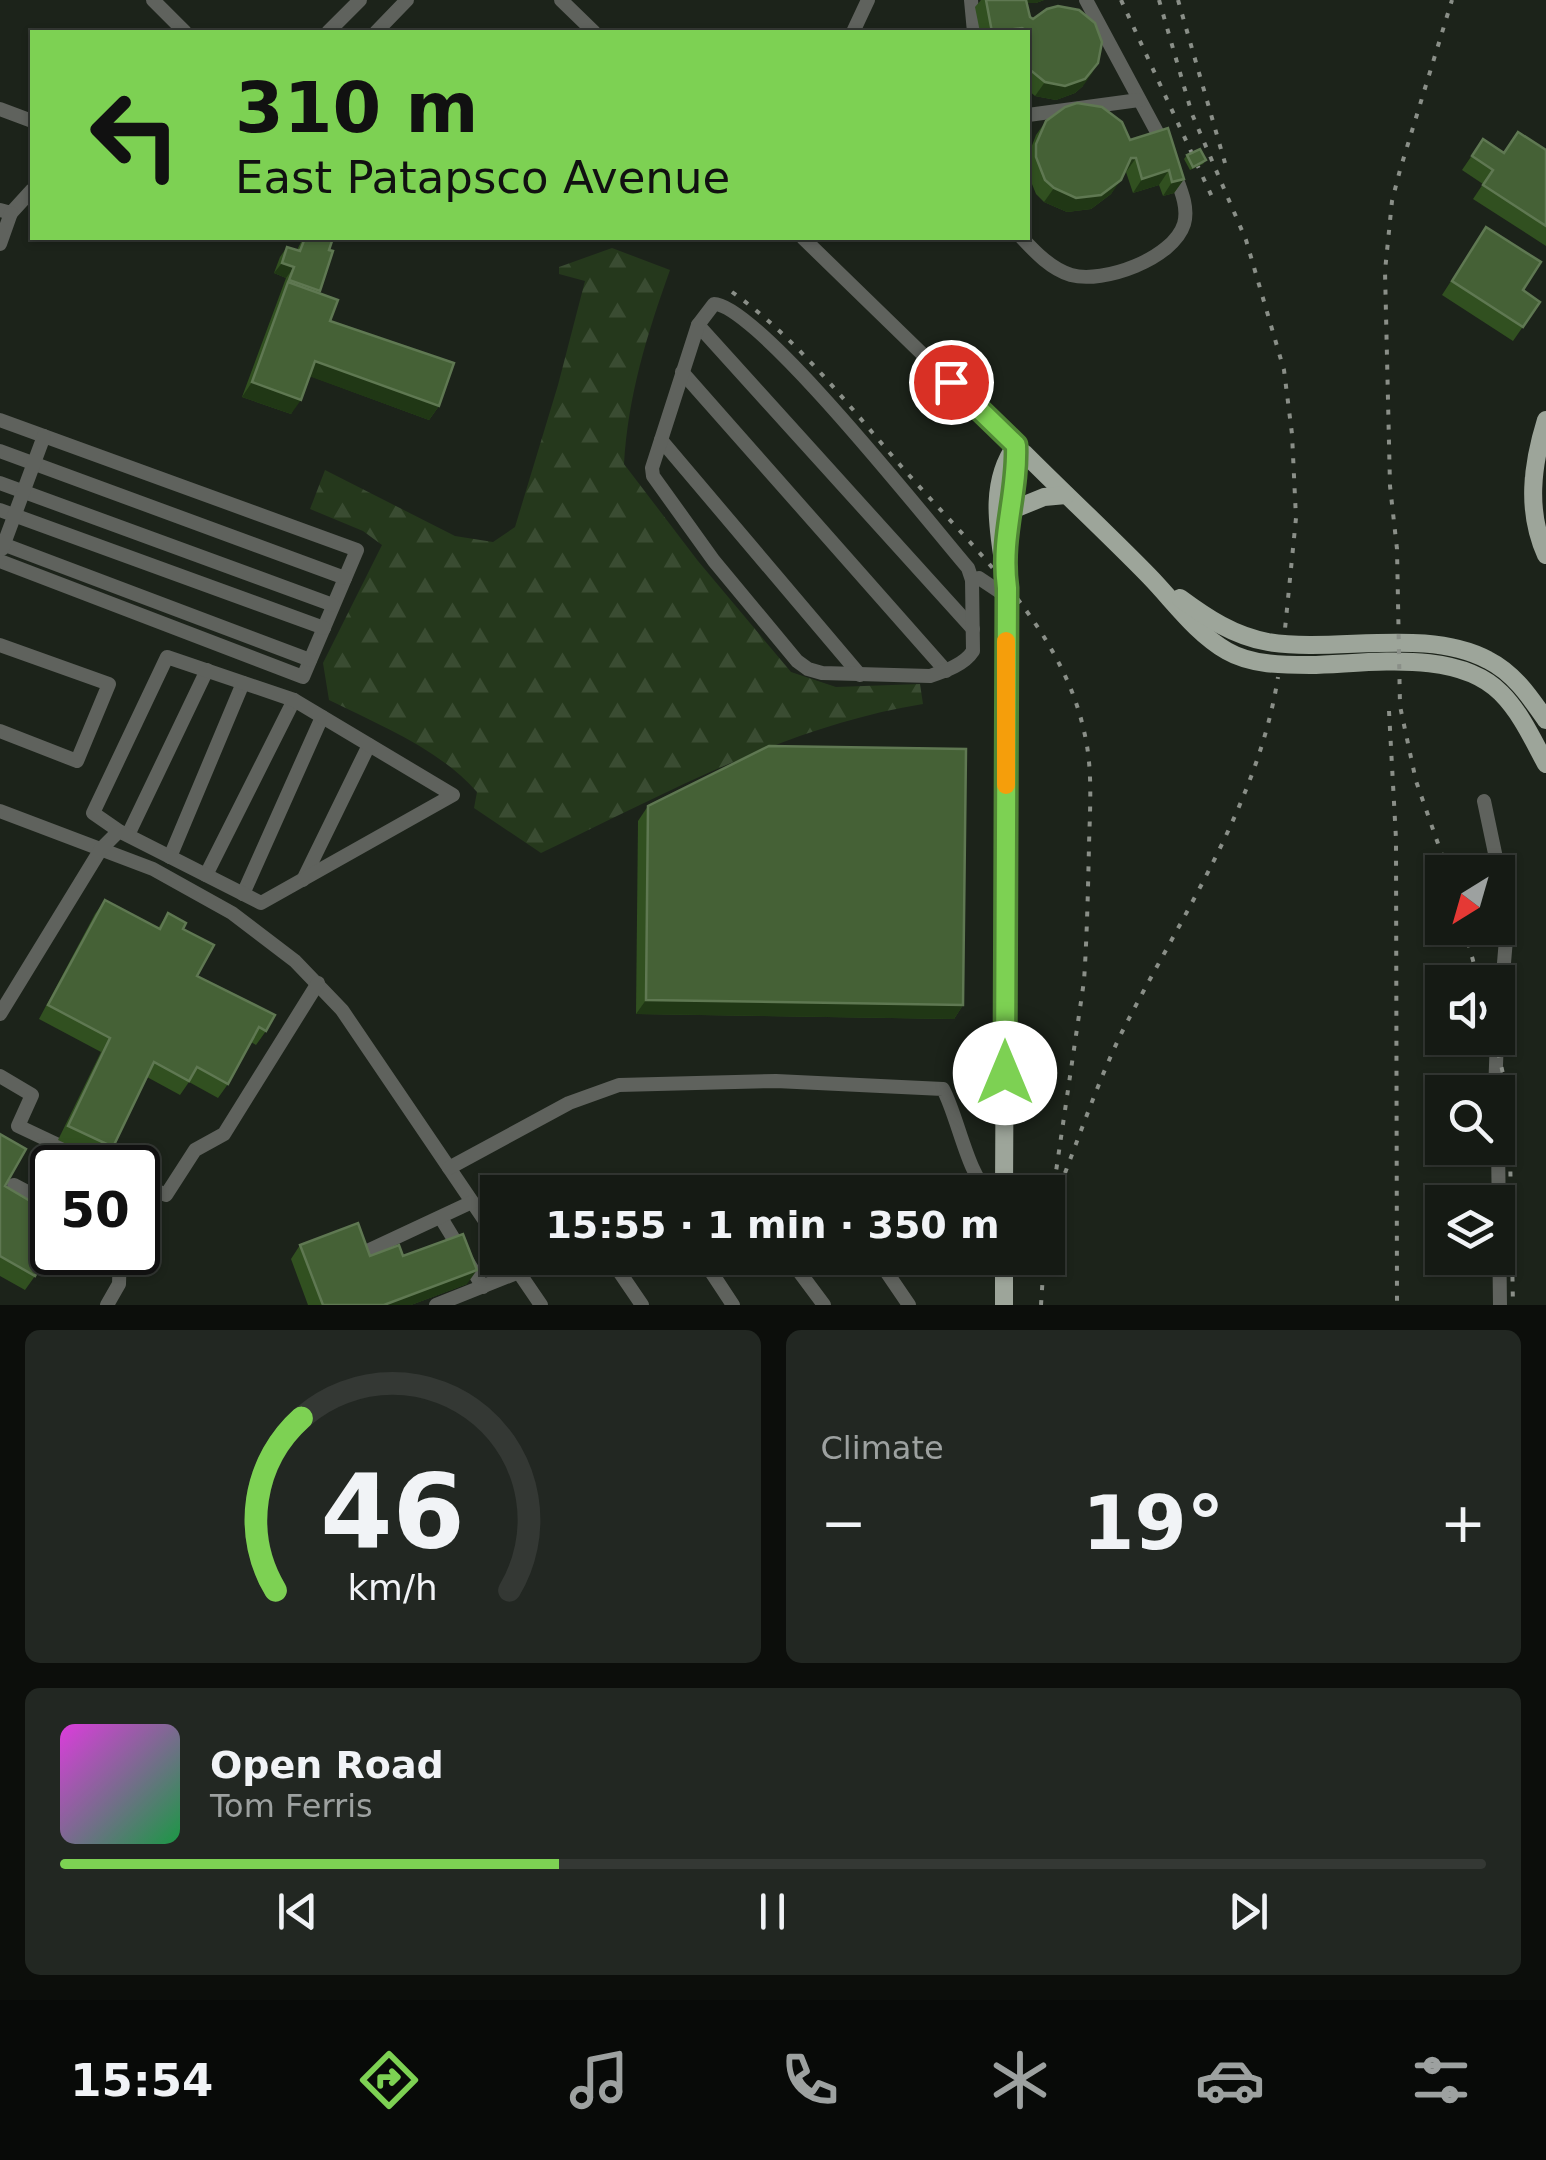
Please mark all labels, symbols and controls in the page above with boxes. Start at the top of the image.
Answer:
text: 310 m [235,67,478,149]
icon: left [70,70,200,200]
text: East Patapsco Avenue [235,151,730,204]
pin [909,340,994,425]
icon: arrive [924,355,979,410]
north arrow [1425,855,1515,945]
map controls [1425,855,1515,1275]
button: sound [1425,965,1515,1055]
position arrow [953,1021,1057,1125]
button: search [1425,1075,1515,1165]
speed limit sign: 50 [30,1145,160,1275]
button: layers [1425,1185,1515,1275]
text: 15:55 · 1 min · 350 m [545,1203,1000,1247]
text: Climate [821,1429,944,1467]
text: 46 [320,1451,465,1573]
text: 19° [1082,1479,1224,1567]
text: − [821,1491,867,1555]
text: + [1440,1491,1486,1555]
text: km/h [348,1567,438,1608]
text: Open Road [210,1743,444,1787]
text: Tom Ferris [210,1787,373,1825]
icon: previous [270,1884,325,1939]
icon: pause [745,1884,800,1939]
icon: next [1221,1884,1276,1939]
icon: directions [354,2045,424,2115]
icon: music [564,2045,634,2115]
icon: phone [775,2045,845,2115]
icon: climate [985,2045,1055,2115]
icon: car [1195,2045,1265,2115]
icon: filters [1406,2045,1476,2115]
text: 15:54 [70,2054,213,2107]

